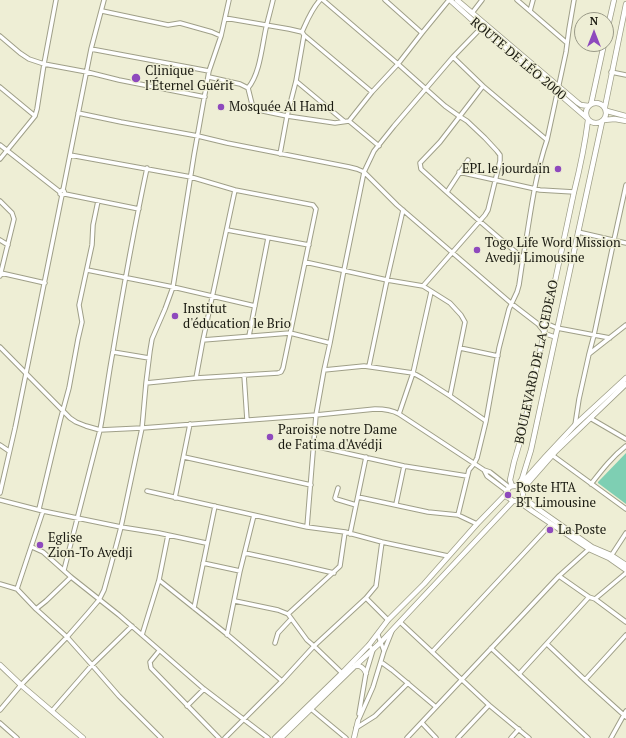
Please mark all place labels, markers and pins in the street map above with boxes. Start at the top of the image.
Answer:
place label: Clinique l'Éternel Guérit [145,63,234,94]
marker: Clinique l'Éternel Guérit [130,72,142,84]
place label: Mosquée Al Hamd [229,99,334,115]
marker: Mosquée Al Hamd [216,102,226,112]
place label: EPL le jourdain [462,161,550,177]
marker: EPL le jourdain [553,164,563,174]
place label: Togo Life Word Mission Avedji Limousine [485,235,621,266]
marker: Togo Life Word Mission Avedji Limousine [472,245,482,255]
place label: Institut d'éducation le Brio [183,301,291,332]
marker: Institut d'éducation le Brio [170,311,180,321]
place label: Paroisse notre Dame de Fatima d'Avédji [278,422,397,453]
marker: Paroisse notre Dame de Fatima d'Avédji [265,432,275,442]
place label: Poste HTA BT Limousine [516,480,596,511]
marker: Poste HTA BT Limousine [503,490,513,500]
place label: La Poste [558,522,606,538]
marker: La Poste [545,525,555,535]
place label: Eglise Zion-To Avedji [48,530,133,561]
marker: Eglise Zion-To Avedji [35,540,45,550]

